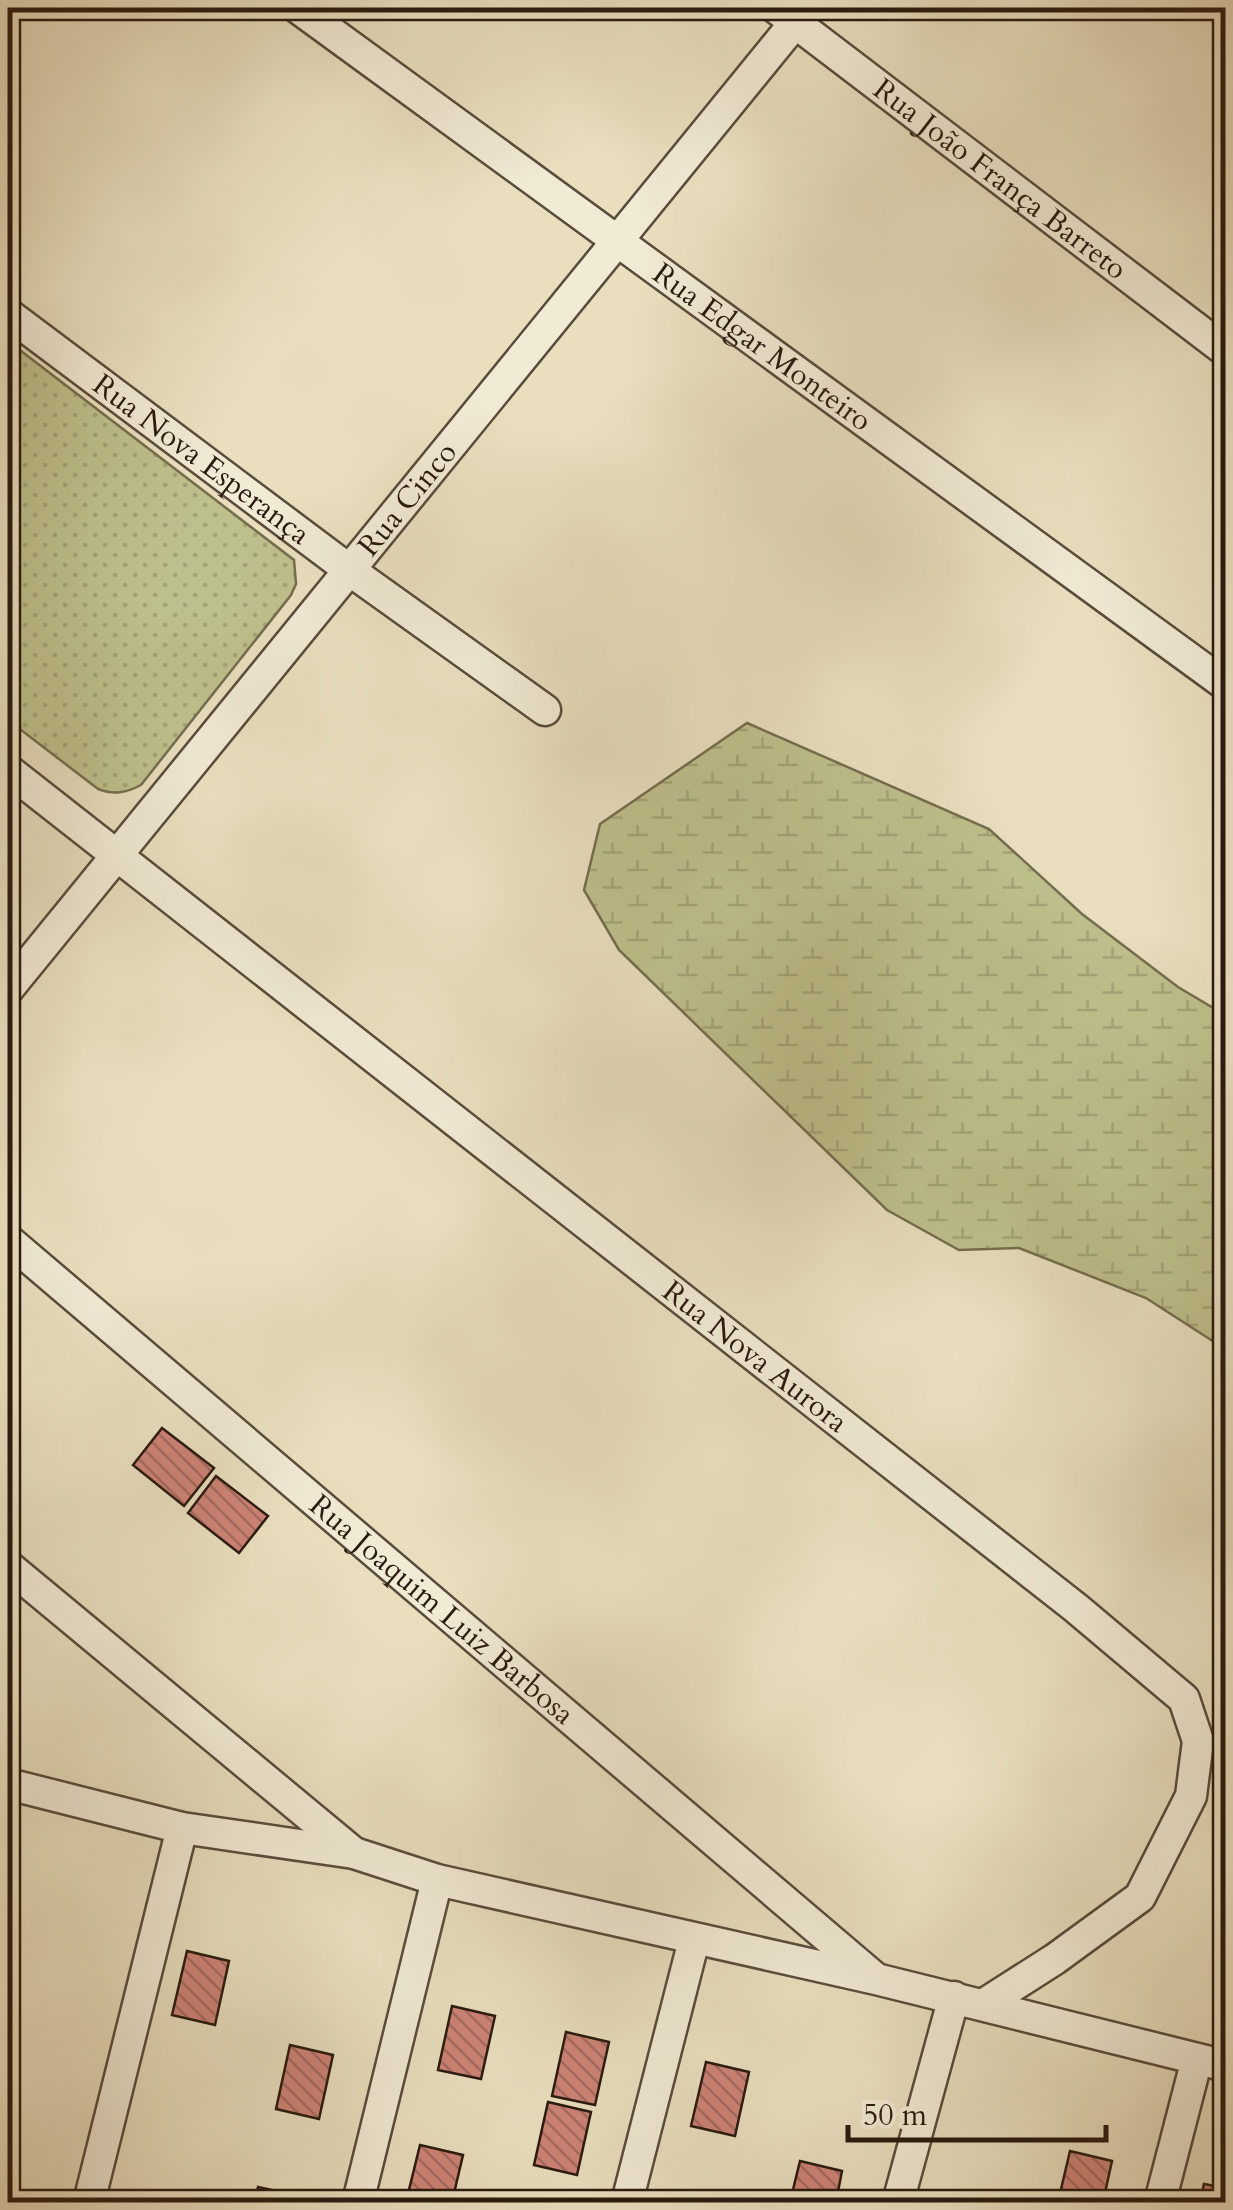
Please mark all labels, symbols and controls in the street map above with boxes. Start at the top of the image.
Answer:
street label: Rua João França Barreto [865,69,1136,289]
street label: Rua Edgar Monteiro [645,253,880,441]
street label: Rua Nova Esperança [84,364,319,554]
street label: Rua Cinco [348,433,466,565]
street label: Rua Nova Aurora [654,1271,857,1442]
street label: Rua Joaquim Luiz Barbosa [301,1485,583,1734]
scale bar [848,2080,1106,2142]
text: 50 m [863,2095,928,2136]

